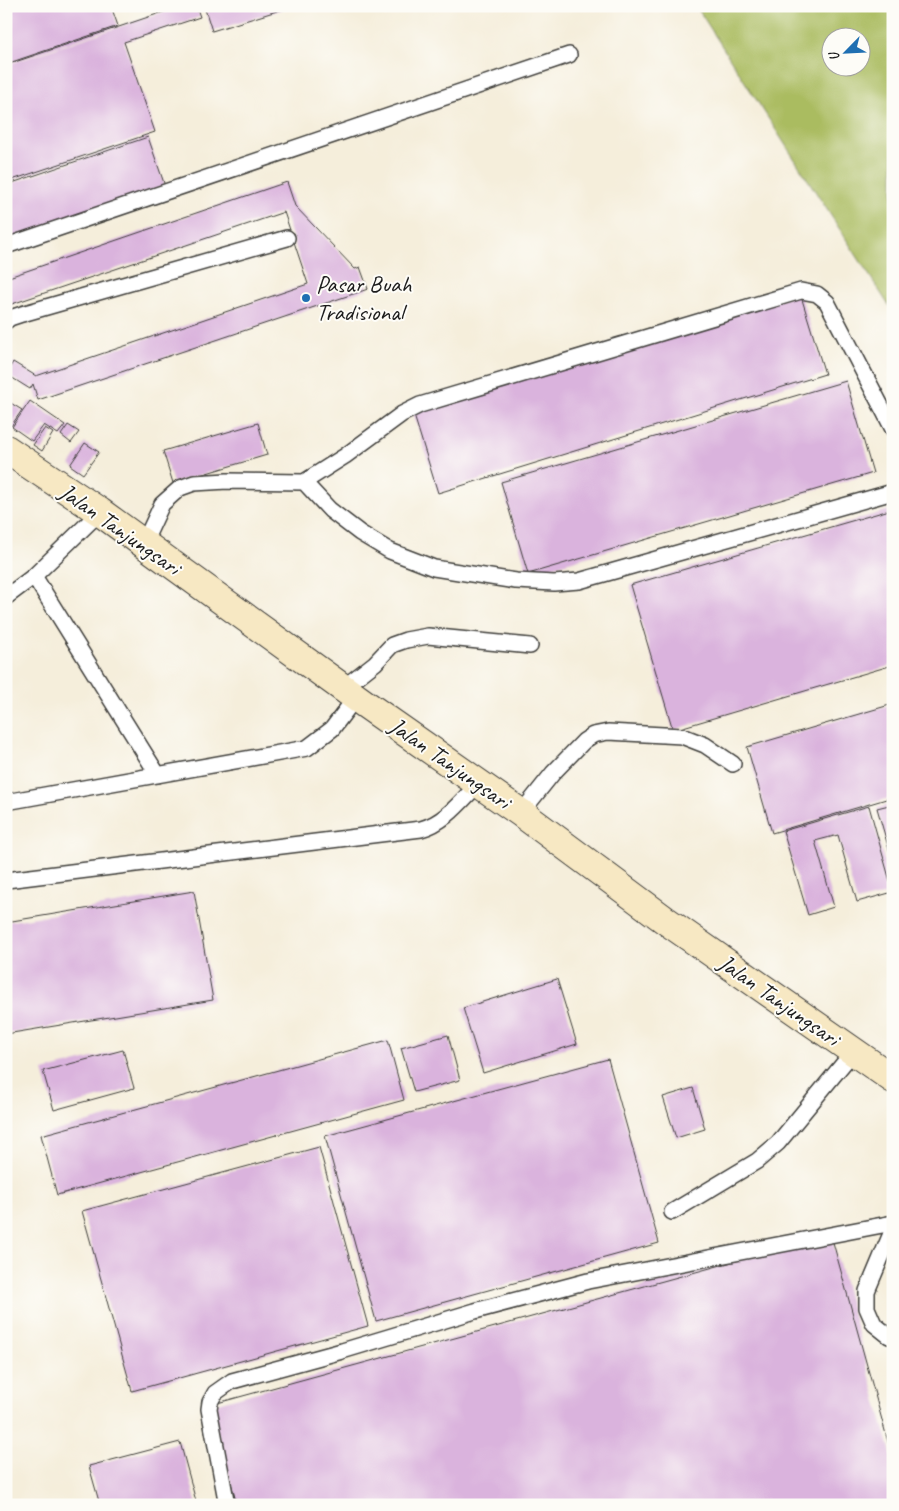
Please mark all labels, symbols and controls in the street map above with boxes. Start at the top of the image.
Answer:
north arrow [822,28,872,78]
text: U [824,48,844,64]
place label: Pasar Buah Tradisional [316,269,413,327]
marker: Pasar Buah Tradisional [300,292,312,304]
street label: Jalan Tanjungsari [53,476,189,584]
street label: Jalan Tanjungsari [383,710,519,818]
street label: Jalan Tanjungsari [712,947,848,1055]

